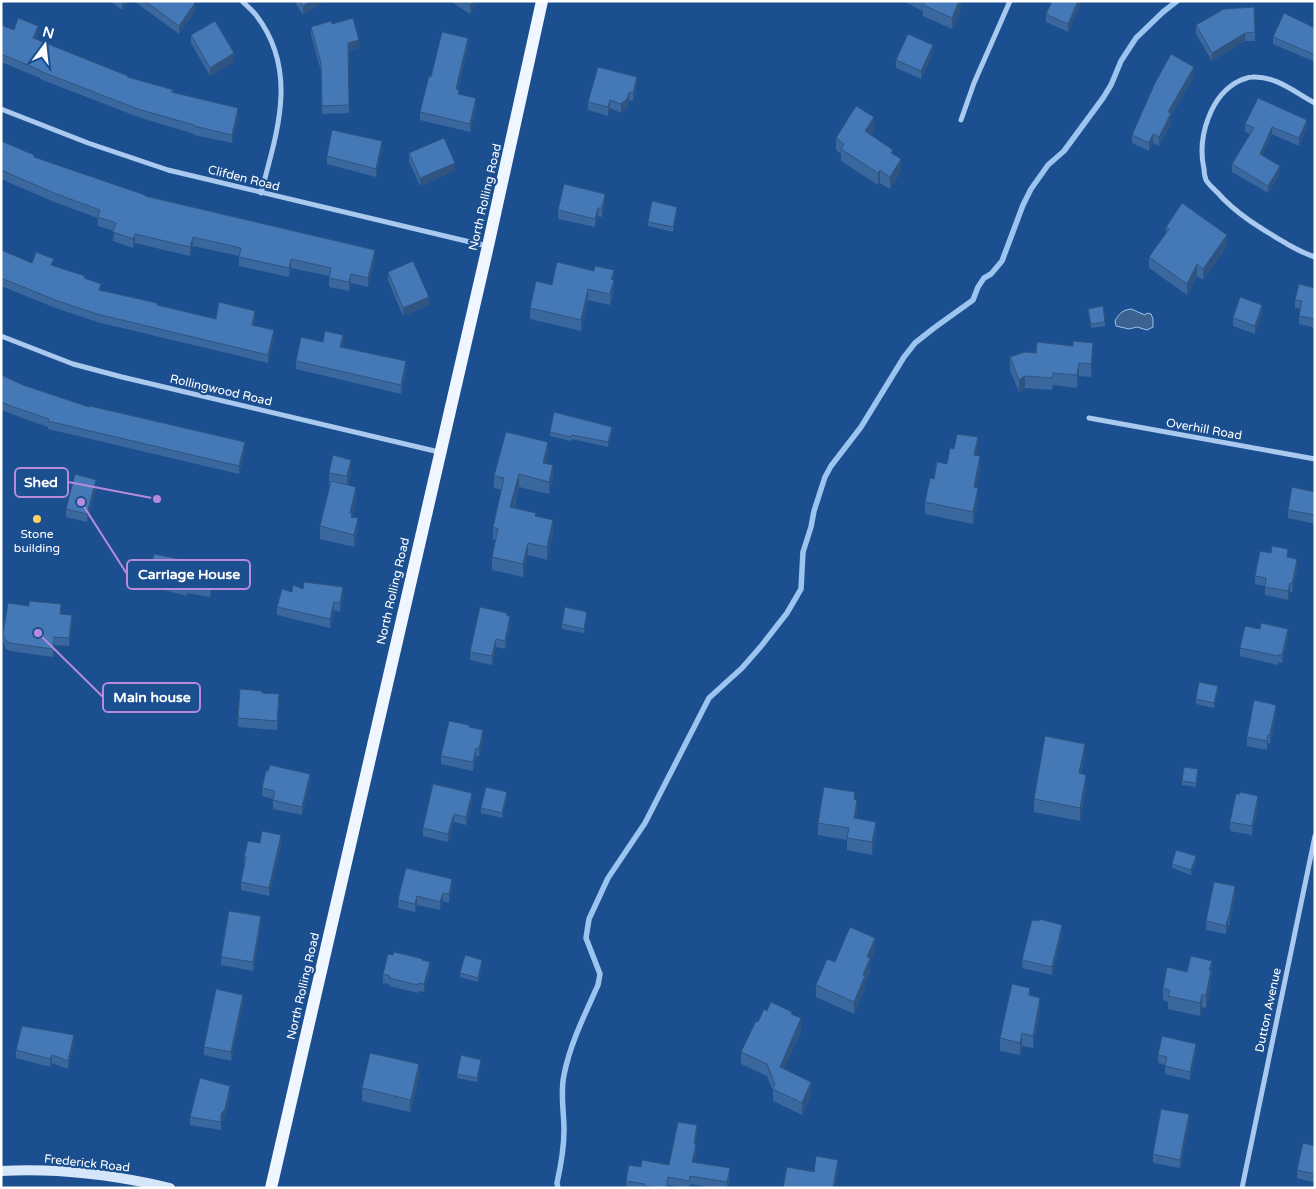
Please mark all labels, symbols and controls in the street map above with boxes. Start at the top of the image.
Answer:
north arrow [20,20,70,70]
text: N [41,23,56,43]
street label: North Rolling Road [466,142,504,252]
street label: Clifden Road [207,162,281,194]
street label: Rollingwood Road [168,371,274,409]
street label: Overhill Road [1165,415,1243,443]
callout: Shed [15,468,68,497]
text: Shed [24,474,58,491]
marker: Stone building [31,513,43,525]
place label: Stone building [14,527,60,555]
street label: North Rolling Road [374,536,412,646]
callout: Carriage House [127,560,250,589]
text: Carriage House [138,566,240,583]
callout: Main house [103,683,200,712]
text: Main house [113,689,191,706]
street label: North Rolling Road [284,931,322,1041]
street label: Dutton Avenue [1252,966,1284,1054]
street label: Frederick Road [43,1152,131,1174]

